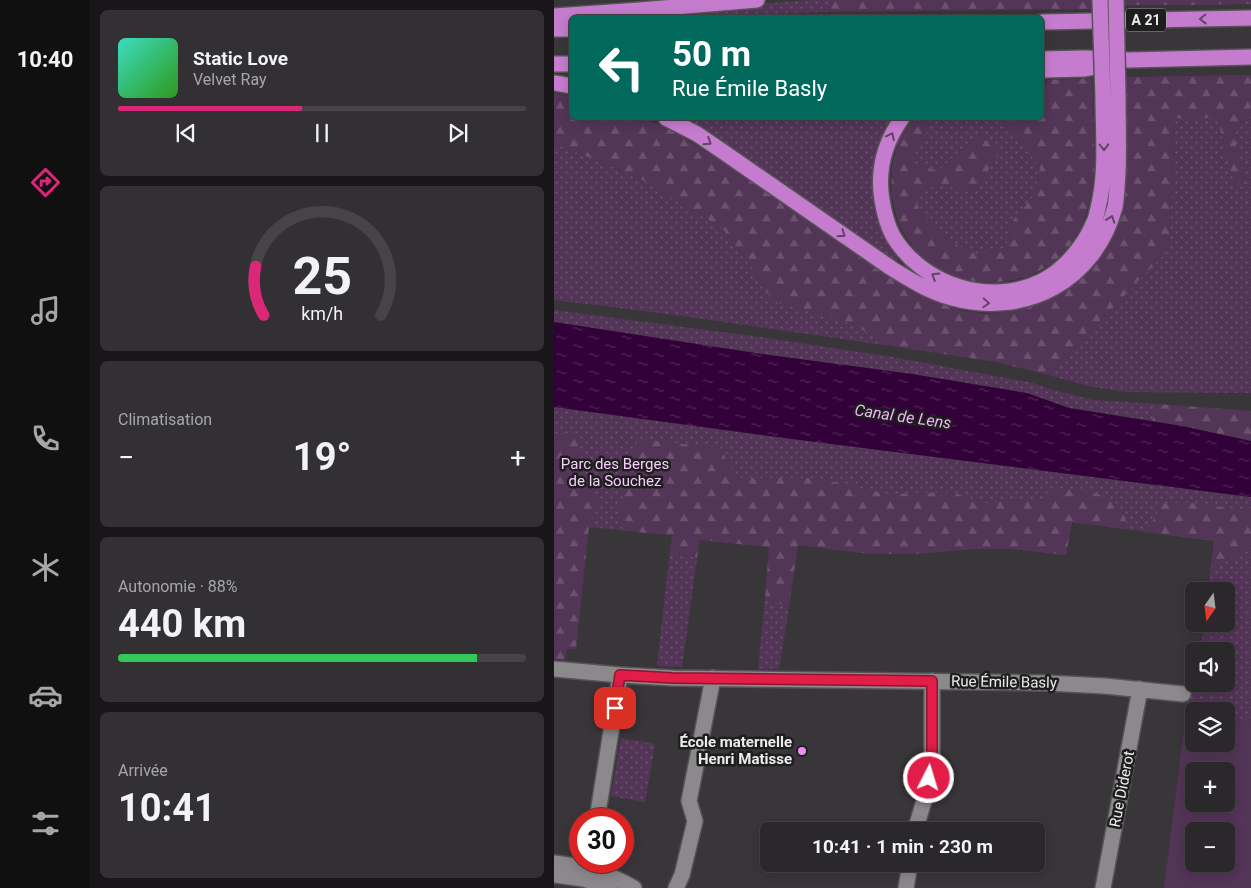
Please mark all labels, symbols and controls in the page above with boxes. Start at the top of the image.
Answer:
road number: A 21 [1126,8,1166,32]
one-way arrow [1198,14,1206,24]
text: 50 m [672,34,751,75]
icon: left [589,35,654,100]
text: 10:40 [17,47,73,72]
text: Static Love [193,47,288,70]
text: Velvet Ray [193,70,267,89]
text: Rue Émile Basly [672,76,827,101]
icon: previous [172,119,200,147]
icon: pause [308,119,336,147]
icon: next [444,119,472,147]
one-way arrow [885,132,895,141]
one-way arrow [702,136,712,145]
one-way arrow [1098,143,1109,151]
icon: directions [28,165,63,200]
one-way arrow [1105,215,1115,223]
one-way arrow [836,228,846,237]
text: 25 [292,246,352,307]
one-way arrow [931,273,940,282]
icon: music [28,293,63,328]
one-way arrow [982,298,990,309]
text: km/h [301,303,343,324]
water label: Canal de Lens [853,400,952,433]
text: Climatisation [118,410,212,429]
icon: phone [28,421,63,456]
text: 19° [293,435,351,479]
text: − [118,441,134,474]
text: + [510,441,526,474]
park label: Parc des Berges de la Souchez [561,455,669,490]
icon: climate [28,550,63,585]
text: Autonomie · 88% [118,577,238,596]
north arrow [1185,582,1235,632]
map controls [1185,582,1235,872]
text: 440 km [118,602,246,646]
button: sound [1185,642,1235,692]
street label: Rue Émile Basly [951,672,1057,692]
icon: car [28,678,63,713]
pin [594,687,636,729]
icon: arrive [601,694,629,722]
button: layers [1185,702,1235,752]
place label: École maternelle Henri Matisse [679,733,792,768]
marker: École maternelle Henri Matisse [796,745,808,757]
street label: Rue Diderot [1106,749,1138,829]
position arrow [902,751,954,803]
text: Arrivée [118,761,168,780]
button: + [1185,762,1235,812]
text: 10:41 [118,786,216,830]
icon: filters [28,806,63,841]
speed limit sign: 30 [569,808,634,873]
button: − [1185,822,1235,872]
text: 10:41 · 1 min · 230 m [812,835,993,858]

